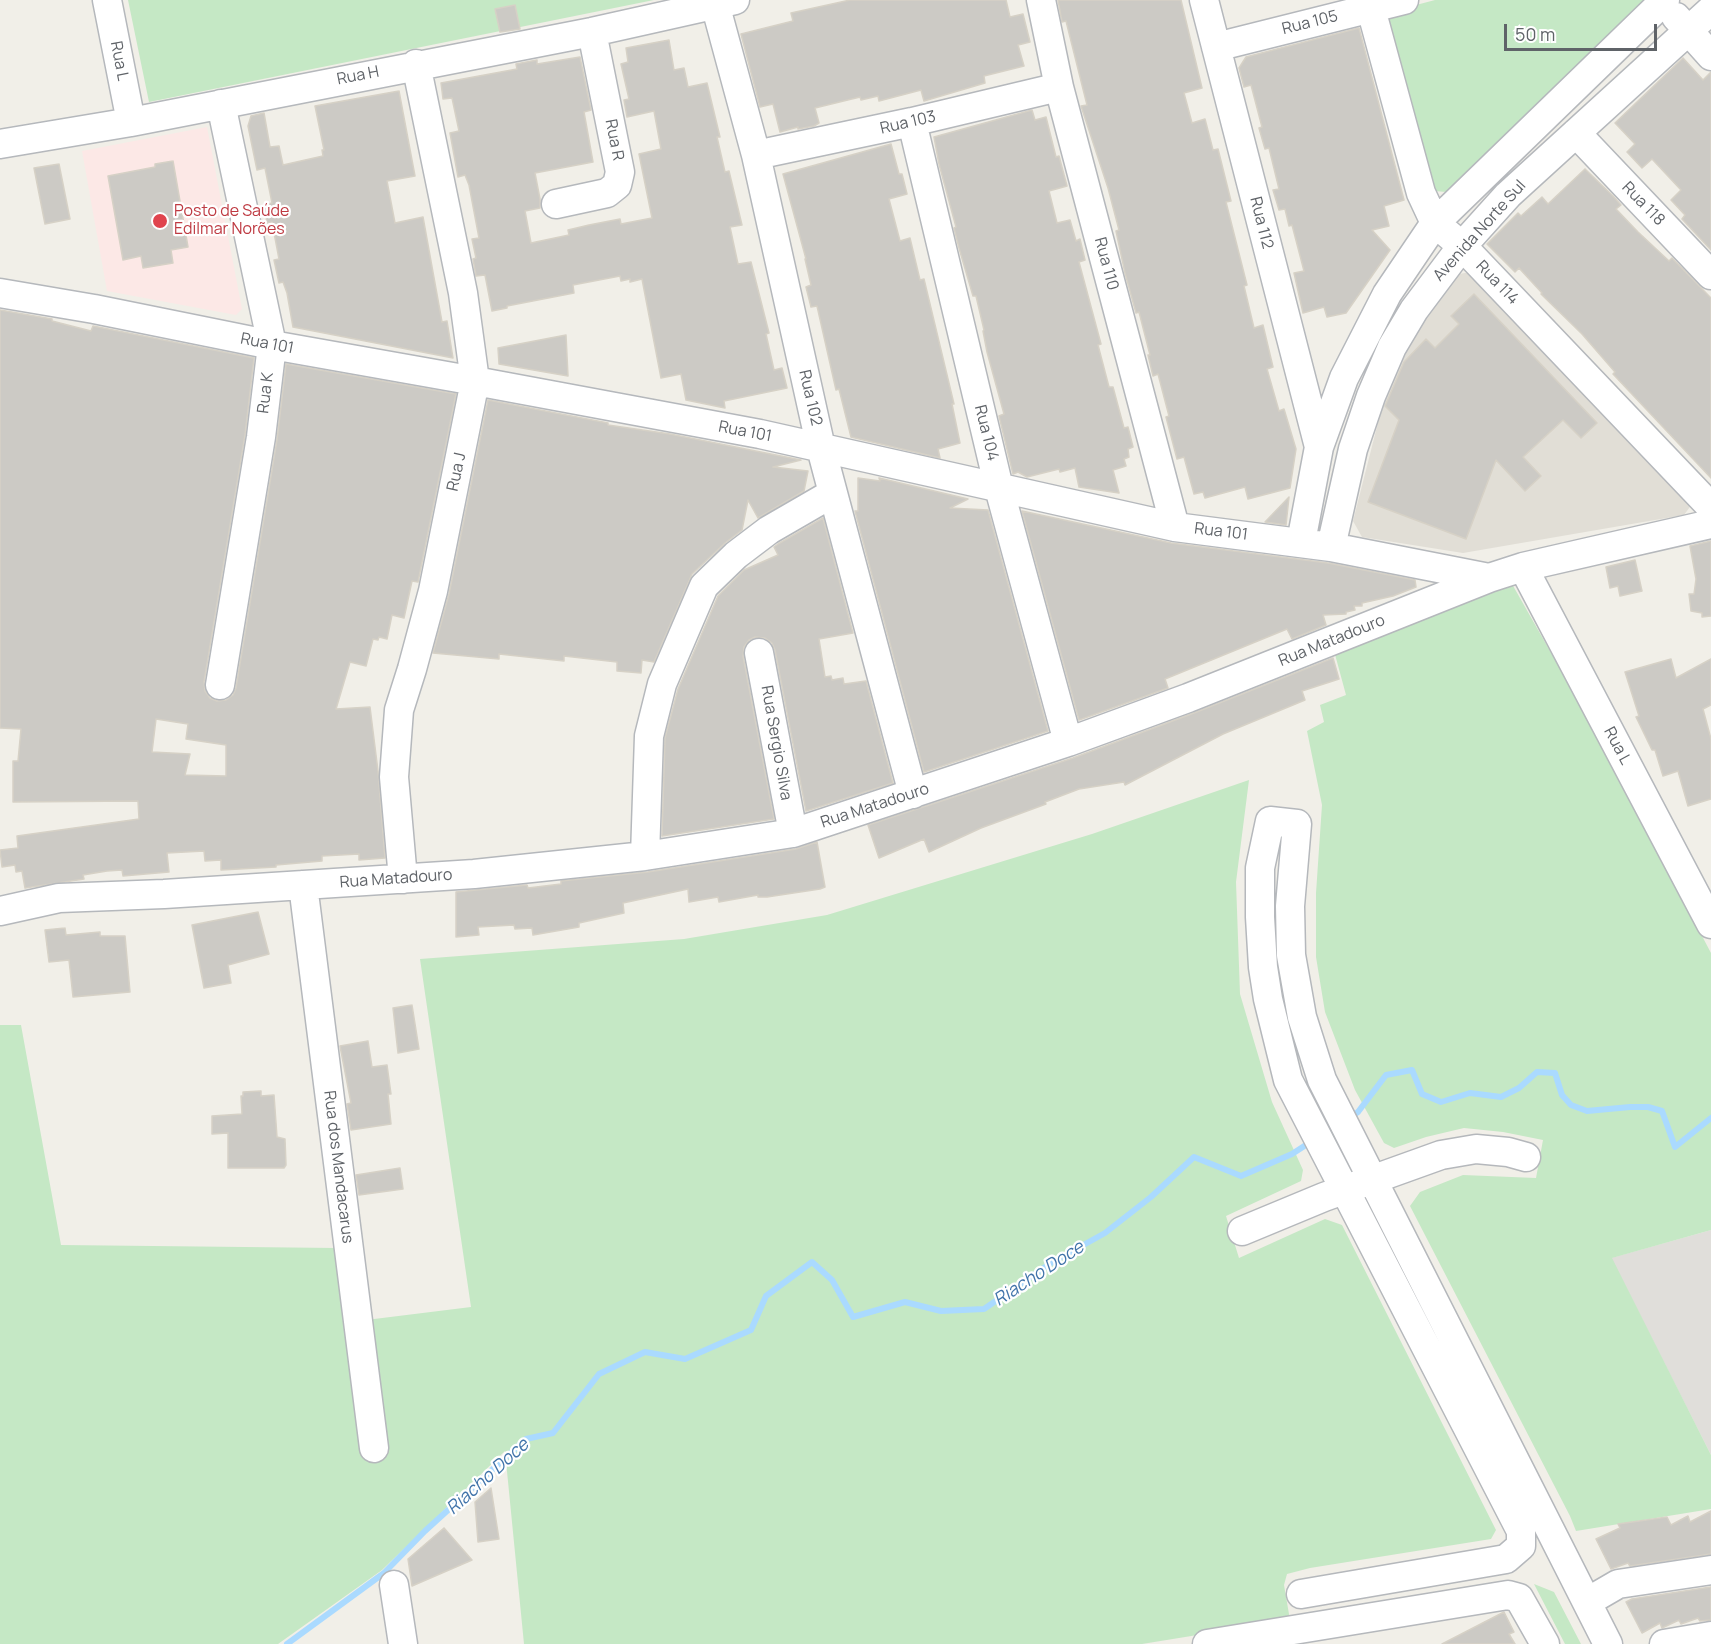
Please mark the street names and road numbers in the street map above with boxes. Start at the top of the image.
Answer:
street label: Rua 105 [1280,7,1340,39]
street label: Rua L [106,40,132,82]
street label: Rua H [335,63,381,89]
street label: Rua 103 [878,107,938,139]
street label: Rua R [601,118,627,162]
street label: Avenida Norte Sul [1430,177,1530,285]
street label: Rua 118 [1618,178,1668,230]
street label: Rua 112 [1245,195,1277,251]
street label: Rua 110 [1090,235,1122,293]
street label: Rua 114 [1471,257,1523,309]
street label: Rua 101 [239,329,295,359]
street label: Rua 102 [794,368,826,428]
street label: Rua K [254,371,278,415]
street label: Rua 104 [970,403,1002,463]
street label: Rua 101 [717,417,773,447]
street label: Rua J [444,451,470,493]
street label: Rua 101 [1193,519,1249,545]
street label: Rua Matadouro [1276,611,1388,671]
street label: Rua Sergio Silva [756,684,796,802]
street label: Rua L [1599,724,1635,768]
street label: Rua Matadouro [818,779,932,833]
street label: Rua Matadouro [339,865,453,893]
street label: Rua dos Mandacarus [319,1090,357,1244]

